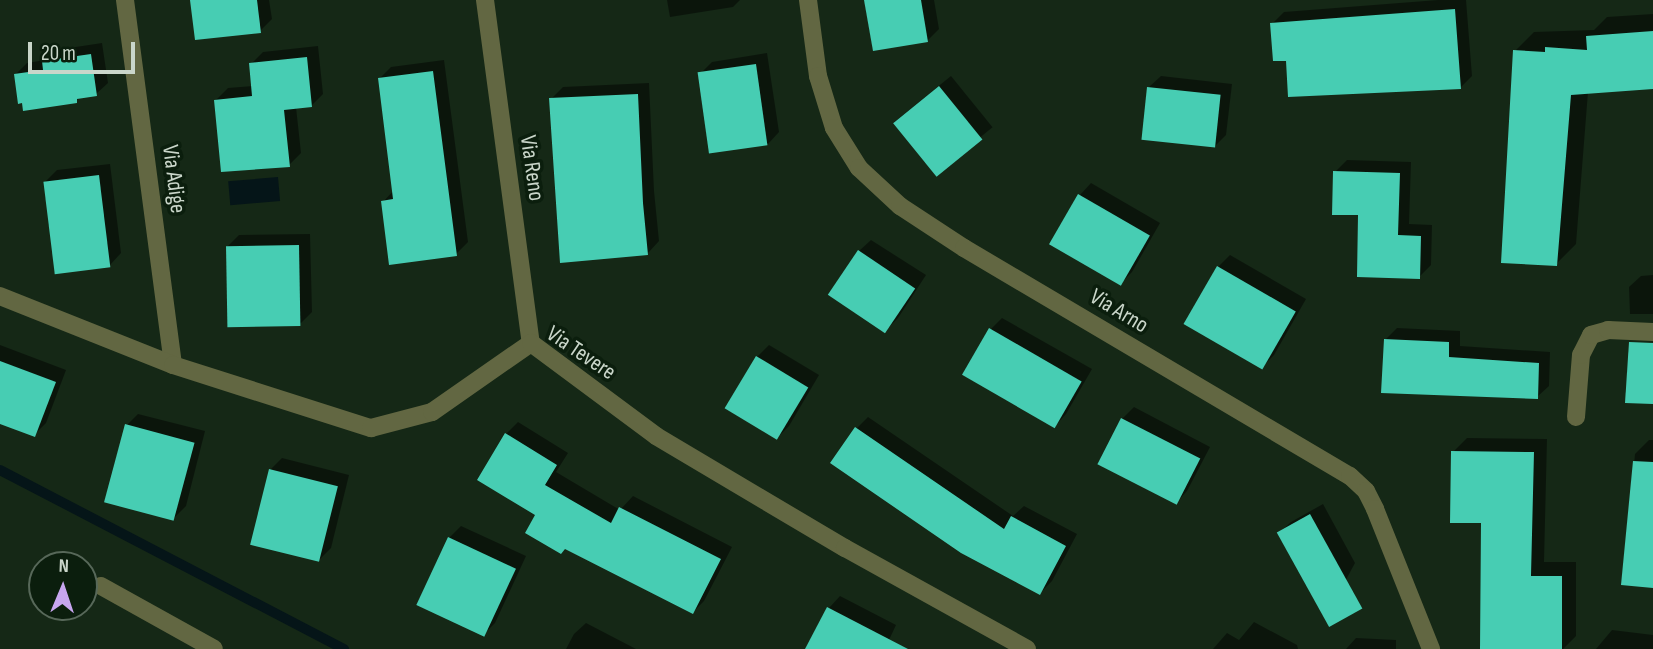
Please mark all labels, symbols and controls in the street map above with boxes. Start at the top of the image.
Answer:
scale bar [32,28,138,72]
text: 20 m [41,41,76,66]
street label: Via Reno [514,133,550,203]
street label: Via Adige [156,143,192,215]
street label: Via Arno [1085,283,1153,339]
street label: Via Tevere [541,320,621,386]
north arrow [28,551,98,621]
text: N [58,555,69,578]

